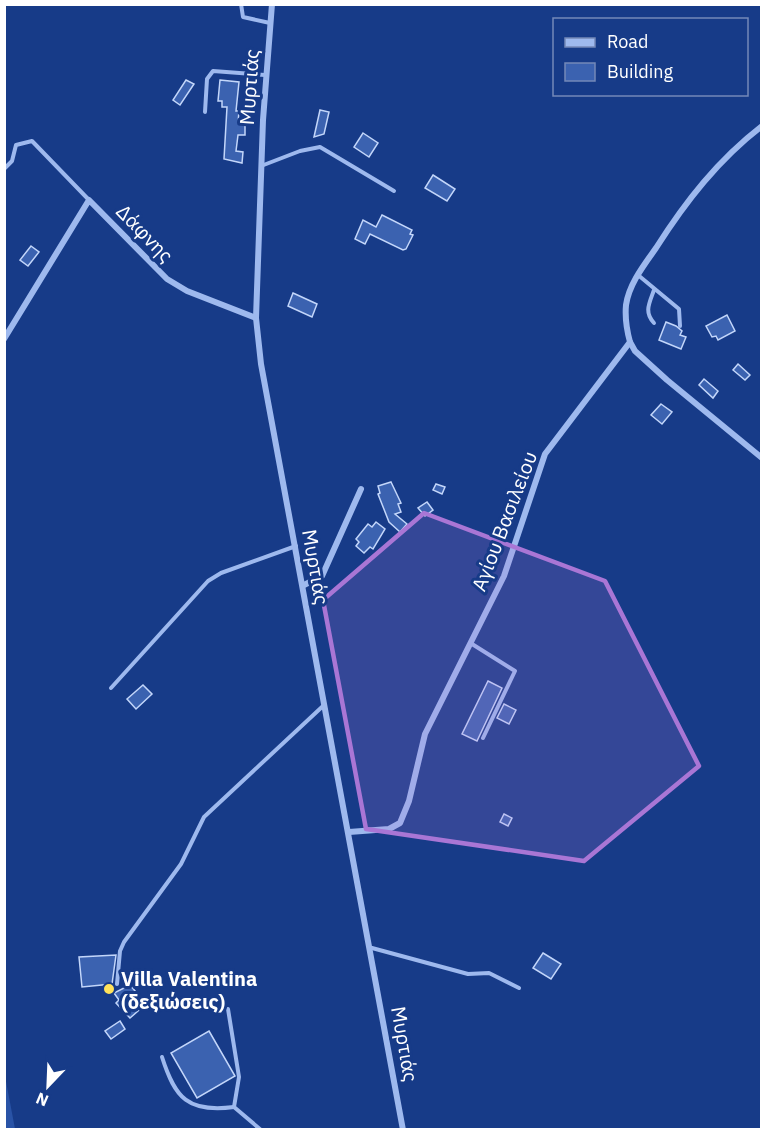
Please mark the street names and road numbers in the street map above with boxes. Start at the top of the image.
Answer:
street label: Μυρτιάς [233,48,265,126]
street label: Δάφνης [111,198,179,268]
street label: Αγίου Βασιλείου [465,447,543,595]
street label: Μυρτιάς [296,527,336,607]
street label: Μυρτιάς [385,1004,425,1084]

